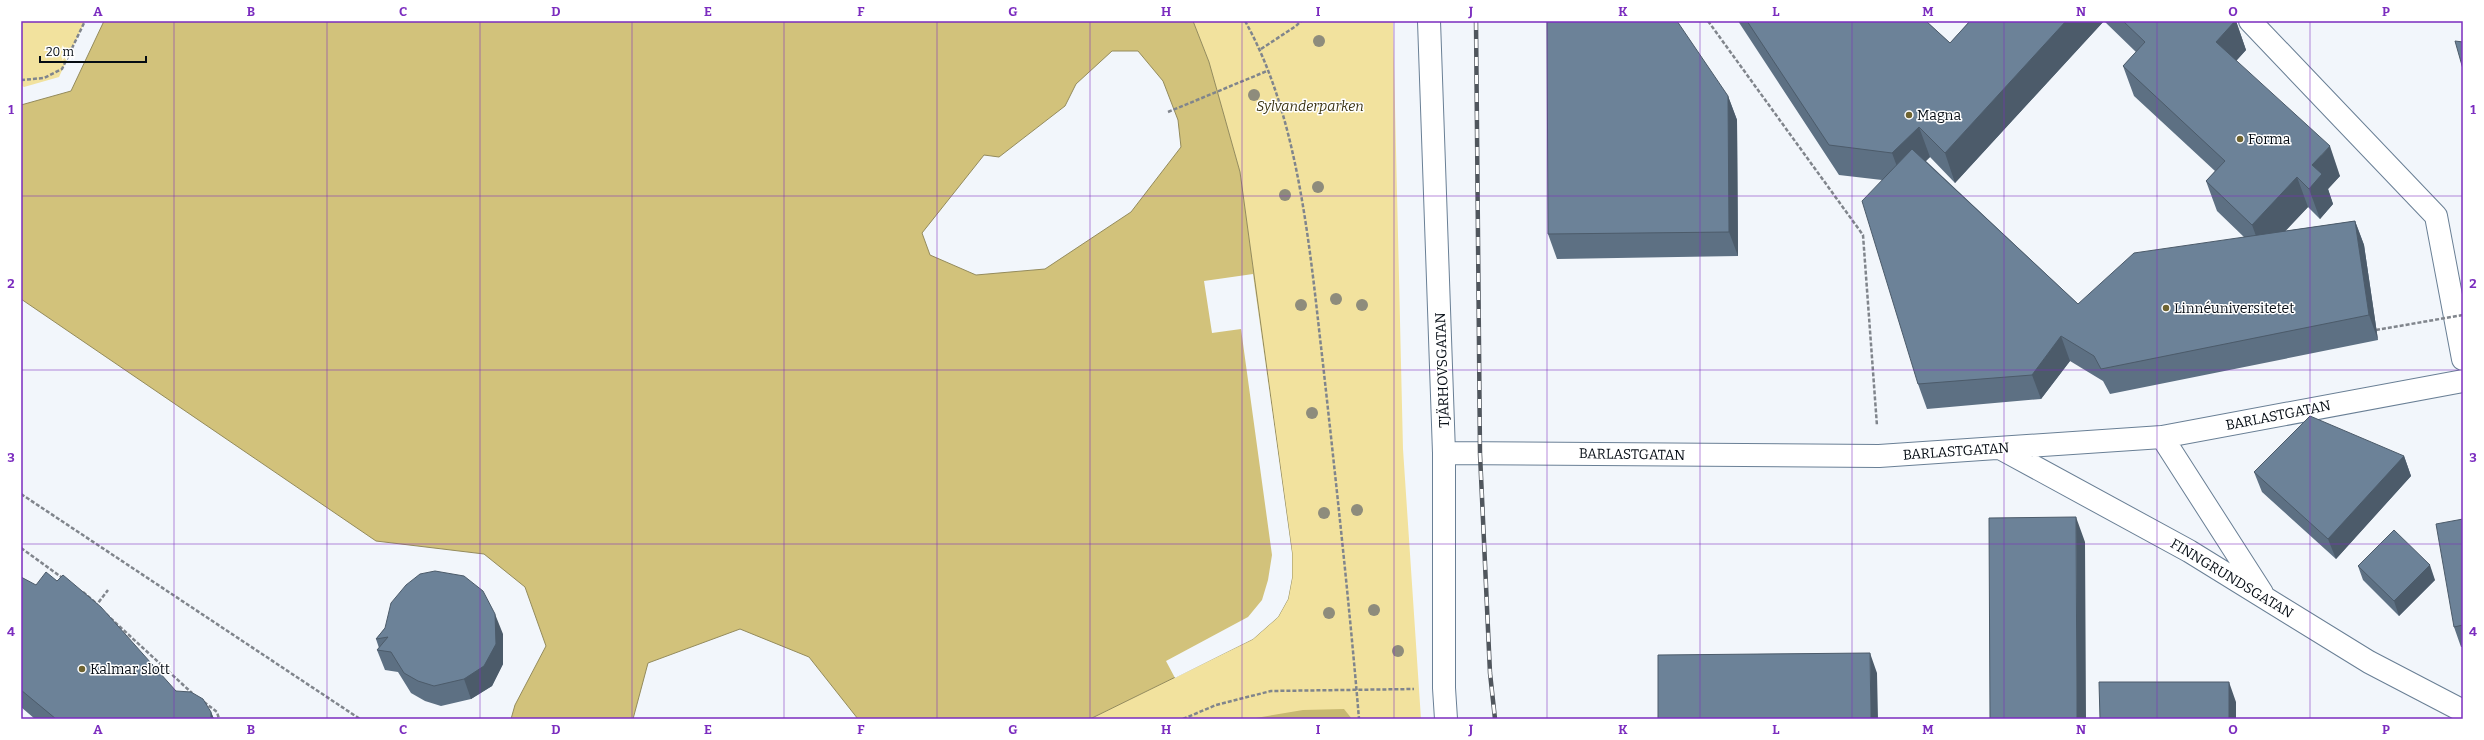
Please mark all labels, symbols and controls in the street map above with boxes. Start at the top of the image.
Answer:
text: A [93,4,103,19]
text: B [247,4,255,19]
text: C [399,4,407,19]
text: D [551,4,561,19]
text: E [704,4,712,19]
text: F [857,4,865,19]
text: G [1008,4,1018,19]
text: H [1161,4,1171,19]
text: I [1316,4,1321,19]
text: J [1468,4,1474,19]
text: K [1618,4,1628,19]
text: L [1772,4,1780,19]
text: M [1922,4,1934,19]
text: N [2076,4,2086,19]
text: O [2228,4,2238,19]
text: P [2382,4,2390,19]
scale bar [40,38,146,64]
text: 20 m [46,45,75,59]
park label: Sylvanderparken [1256,98,1364,115]
text: 1 [8,102,14,117]
text: 1 [2470,102,2476,117]
place label: Magna [1917,107,1961,124]
marker: Magna [1904,110,1914,120]
place label: Forma [2248,131,2291,148]
marker: Forma [2235,134,2245,144]
text: 2 [7,276,15,291]
text: 2 [2469,276,2477,291]
place label: Linnéuniversitetet [2174,300,2294,317]
marker: Linnéuniversitetet [2161,303,2171,313]
street label: TJÄRHOVSGATAN [1432,312,1453,428]
street label: BARLASTGATAN [2224,397,2332,434]
street label: BARLASTGATAN [1902,439,2010,464]
street label: BARLASTGATAN [1579,445,1685,464]
text: 3 [7,450,15,465]
text: 3 [2469,450,2477,465]
street label: FINNGRUNDSGATAN [2167,535,2296,622]
text: 4 [7,624,15,639]
text: 4 [2469,624,2477,639]
place label: Kalmar slott [90,661,170,678]
marker: Kalmar slott [77,664,87,674]
text: A [93,722,103,737]
text: B [247,722,255,737]
text: C [399,722,407,737]
text: D [551,722,561,737]
text: E [704,722,712,737]
text: F [857,722,865,737]
text: G [1008,722,1018,737]
text: H [1161,722,1171,737]
text: I [1316,722,1321,737]
text: J [1468,722,1474,737]
text: K [1618,722,1628,737]
text: L [1772,722,1780,737]
text: M [1922,722,1934,737]
text: N [2076,722,2086,737]
text: O [2228,722,2238,737]
text: P [2382,722,2390,737]

